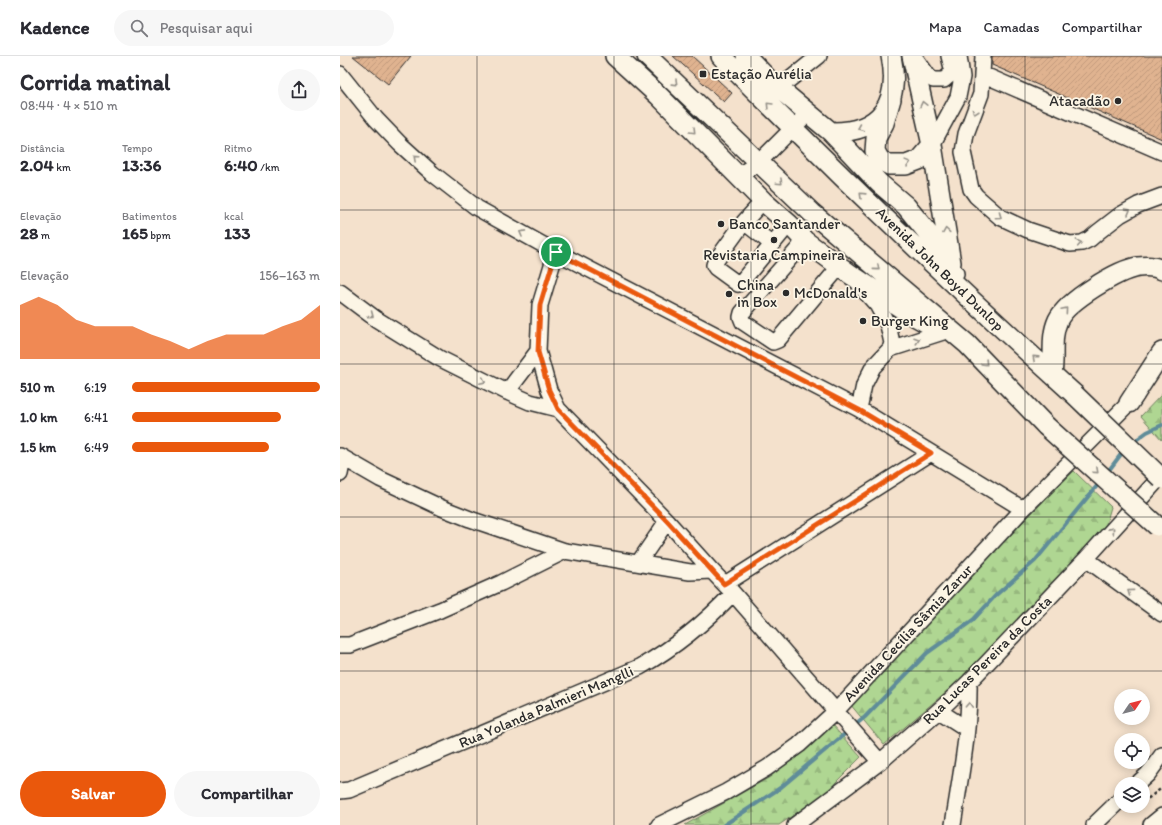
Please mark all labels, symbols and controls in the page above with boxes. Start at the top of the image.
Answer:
search box [114,10,394,46]
text: Kadence [20,16,90,39]
icon: search [128,17,150,39]
text: Pesquisar aqui [160,19,252,37]
text: Mapa [929,19,962,36]
text: Camadas [984,19,1040,36]
text: Compartilhar [1062,19,1142,36]
place label: Estação Aurélia [711,65,812,83]
text: Corrida matinal [20,69,170,96]
button: share [278,69,320,111]
marker: Estação Aurélia [698,69,708,79]
one-way arrow [670,78,678,86]
place label: Atacadão [1049,92,1110,110]
marker: Atacadão [1113,96,1123,106]
text: 08:44 · 4 × 510 m [20,98,118,113]
one-way arrow [919,100,927,107]
one-way arrow [766,102,774,110]
one-way arrow [971,108,979,115]
one-way arrow [856,123,864,131]
one-way arrow [689,126,696,134]
text: Distância [20,142,65,155]
text: Tempo [122,142,153,155]
text: Ritmo [224,142,252,155]
text: 2.04 [20,155,54,175]
text: 13:36 [122,155,162,175]
text: 6:40 [224,155,258,175]
one-way arrow [413,155,421,163]
one-way arrow [904,160,911,168]
text: km [54,161,71,174]
text: /km [258,161,280,174]
one-way arrow [775,177,783,185]
one-way arrow [859,192,867,200]
street label: Avenida John Boyd Dunlop [872,203,1008,335]
one-way arrow [1124,208,1131,216]
text: Elevação [20,210,61,223]
text: Batimentos [122,210,177,223]
text: kcal [224,210,244,223]
one-way arrow [995,211,1002,219]
place label: Banco Santander [729,215,840,233]
marker: Banco Santander [716,219,726,229]
text: 28 [20,223,38,243]
text: 165 [122,223,148,243]
text: 133 [224,223,250,243]
one-way arrow [942,228,951,235]
text: m [38,229,50,242]
text: bpm [148,229,171,242]
one-way arrow [519,230,526,237]
pin [539,235,573,269]
marker: Revistaria Campineira [769,235,779,245]
one-way arrow [1076,239,1082,247]
icon: arrive [545,241,567,263]
place label: Revistaria Campineira [703,246,845,264]
one-way arrow [872,263,880,270]
text: Elevação [20,268,69,283]
text: 156–163 m [259,268,320,283]
place label: China in Box [737,276,777,311]
place label: McDonald's [794,284,868,302]
marker: McDonald's [781,288,791,298]
marker: China in Box [724,289,734,299]
one-way arrow [1061,308,1068,315]
one-way arrow [367,311,374,318]
place label: Burger King [871,312,949,330]
marker: Burger King [858,316,868,326]
one-way arrow [913,336,920,345]
one-way arrow [1032,355,1040,363]
one-way arrow [980,358,988,366]
one-way arrow [479,376,487,384]
text: 510 m [20,380,55,395]
text: 6:19 [84,380,107,395]
text: 1.0 km [20,410,57,425]
text: 6:41 [84,410,108,425]
text: 1.5 km [20,440,56,455]
text: 6:49 [84,440,109,455]
one-way arrow [1091,466,1099,474]
one-way arrow [1107,528,1114,535]
street label: Avenida Cecília Sâmia Zarur [840,560,977,705]
one-way arrow [1128,589,1135,596]
street label: Rua Lucas Pereira da Costa [919,591,1056,728]
street label: Rua Yolanda Palmieri Manglli [456,662,636,752]
north arrow [1114,689,1150,725]
map controls [1114,689,1150,813]
one-way arrow [965,702,973,708]
button: locate [1114,733,1150,769]
button: Salvar [20,771,166,817]
button: Compartilhar [174,771,320,817]
button: layers [1114,777,1150,813]

